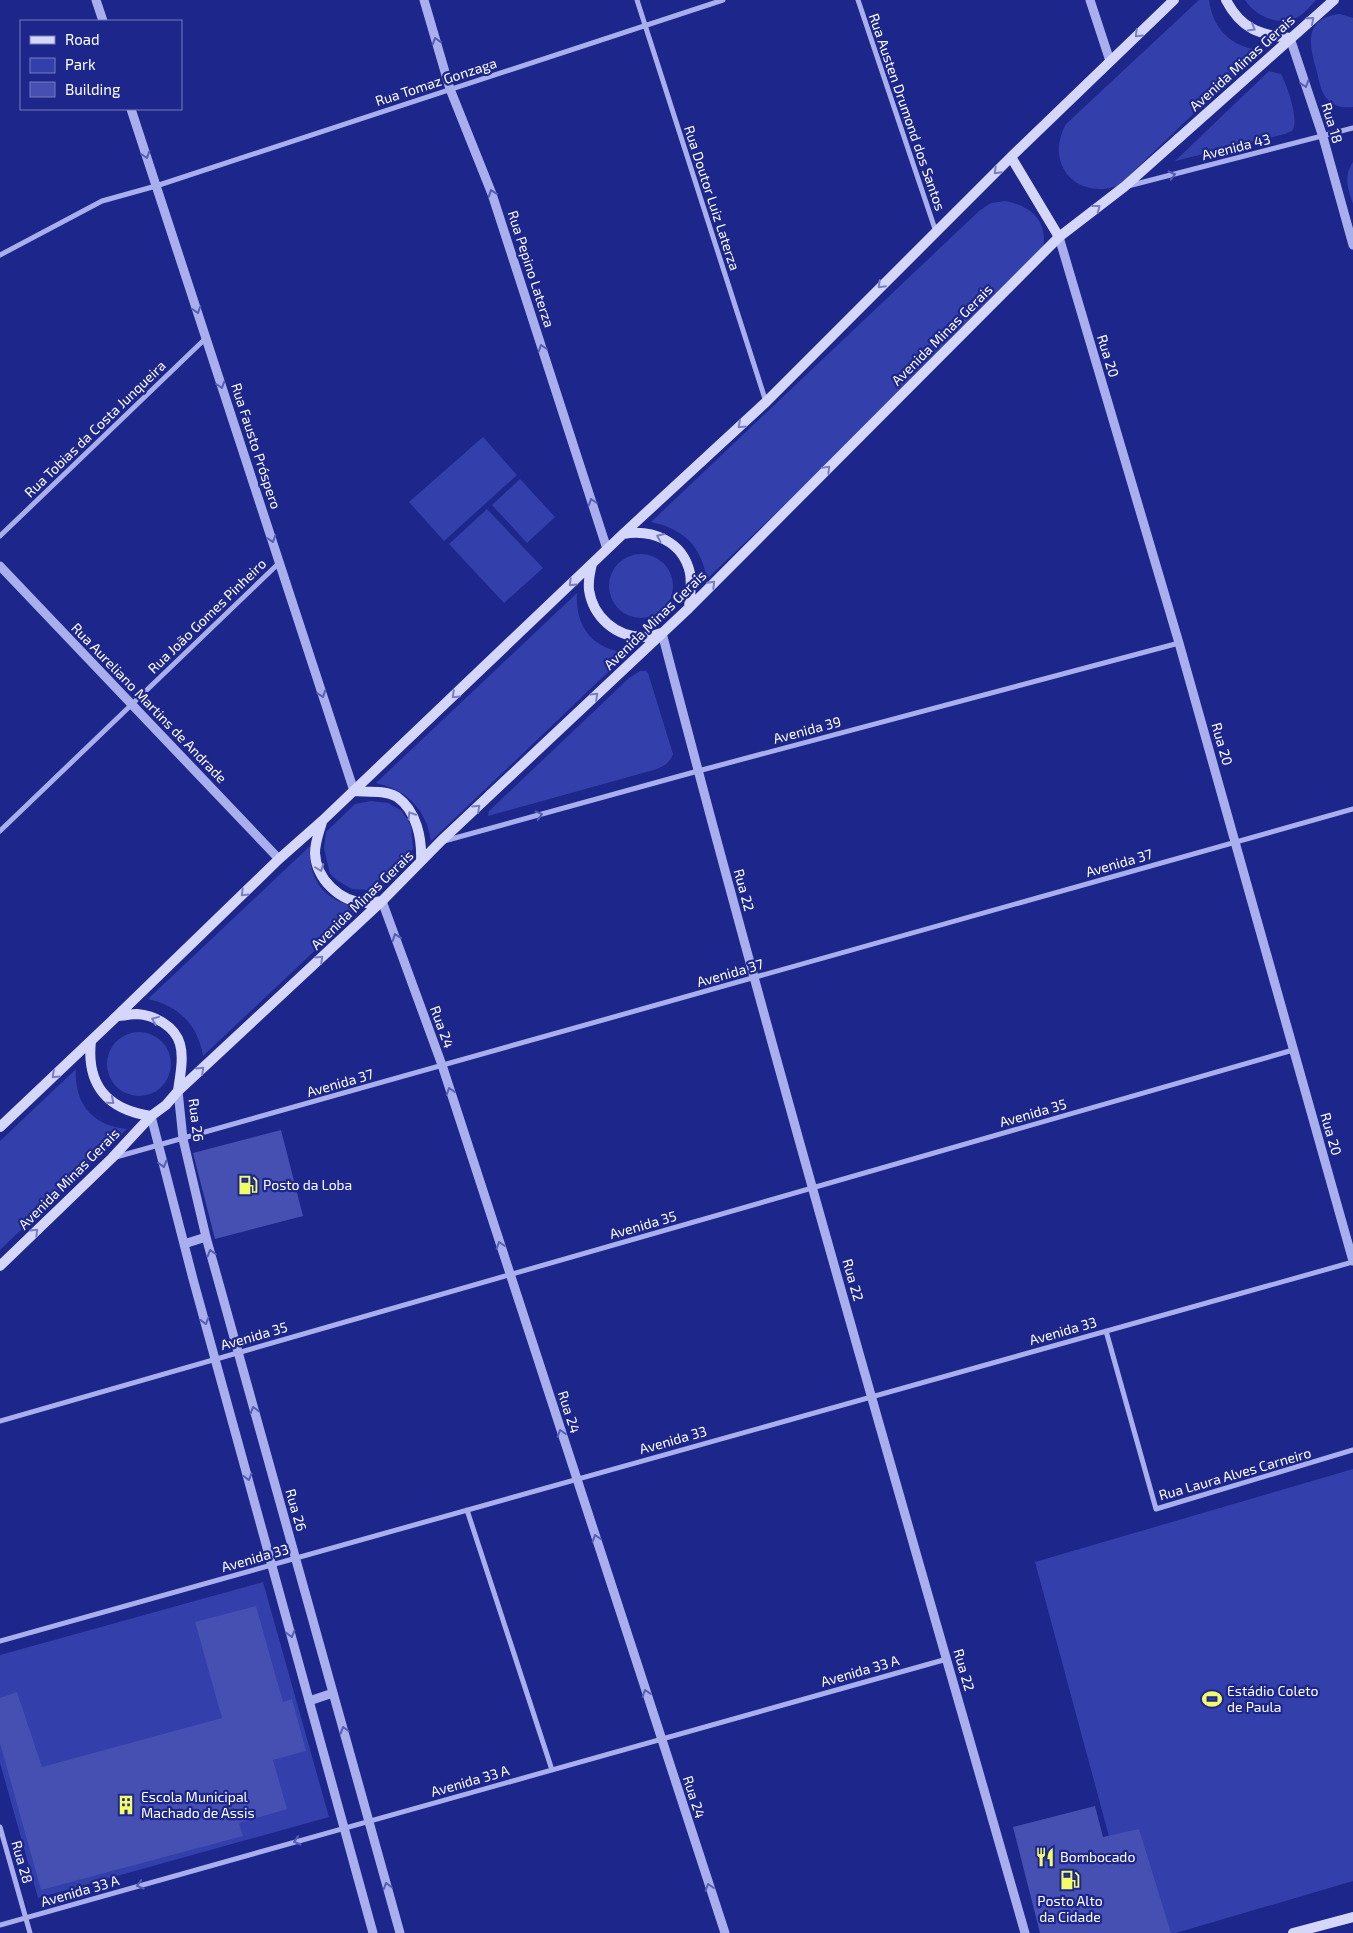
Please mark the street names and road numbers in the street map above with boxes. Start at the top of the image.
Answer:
street label: Rua Austen Drumond dos Santos [866,11,949,213]
street label: Avenida Minas Gerais [1186,11,1298,114]
street label: Rua Tomaz Gonzaga [373,54,499,109]
street label: Rua 18 [1318,101,1347,145]
street label: Rua Doutor Luiz Laterza [681,123,744,273]
street label: Avenida 43 [1200,130,1272,163]
street label: Rua Pepino Laterza [505,208,558,330]
street label: Avenida Minas Gerais [888,281,996,389]
street label: Rua 20 [1094,332,1123,379]
street label: Rua Tobias da Costa Junqueira [20,357,169,501]
street label: Rua Fausto Próspero [228,381,285,511]
street label: Rua João Gomes Pinheiro [144,555,269,677]
street label: Avenida Minas Gerais [600,566,709,673]
street label: Rua Aureliano Martins de Andrade [68,619,231,786]
street label: Avenida 39 [771,712,843,747]
street label: Rua 20 [1208,720,1237,767]
street label: Avenida 37 [1084,845,1154,880]
street label: Avenida Minas Gerais [307,846,416,953]
street label: Rua 22 [731,867,758,913]
street label: Avenida 37 [695,955,765,990]
street label: Rua 24 [427,1003,458,1050]
street label: Avenida 37 [305,1065,375,1100]
street label: Avenida 35 [997,1095,1068,1130]
street label: Rua 26 [185,1097,208,1142]
street label: Rua 20 [1317,1110,1346,1157]
street label: Avenida Minas Gerais [15,1125,123,1233]
street label: Avenida 35 [607,1207,678,1242]
street label: Rua 22 [839,1257,868,1303]
street label: Avenida 33 [1027,1313,1099,1348]
street label: Avenida 35 [218,1318,289,1353]
street label: Rua 24 [555,1388,584,1435]
street label: Avenida 33 [637,1422,709,1457]
street label: Rua Laura Alves Carneiro [1157,1444,1313,1503]
street label: Rua 26 [282,1487,311,1533]
street label: Avenida 33 [219,1540,291,1575]
street label: Rua 22 [950,1647,979,1693]
street label: Avenida 33 A [819,1651,901,1690]
street label: Avenida 33 A [429,1761,511,1800]
street label: Rua 24 [680,1773,709,1820]
street label: Rua 28 [8,1838,37,1885]
street label: Avenida 33 A [39,1871,121,1910]

